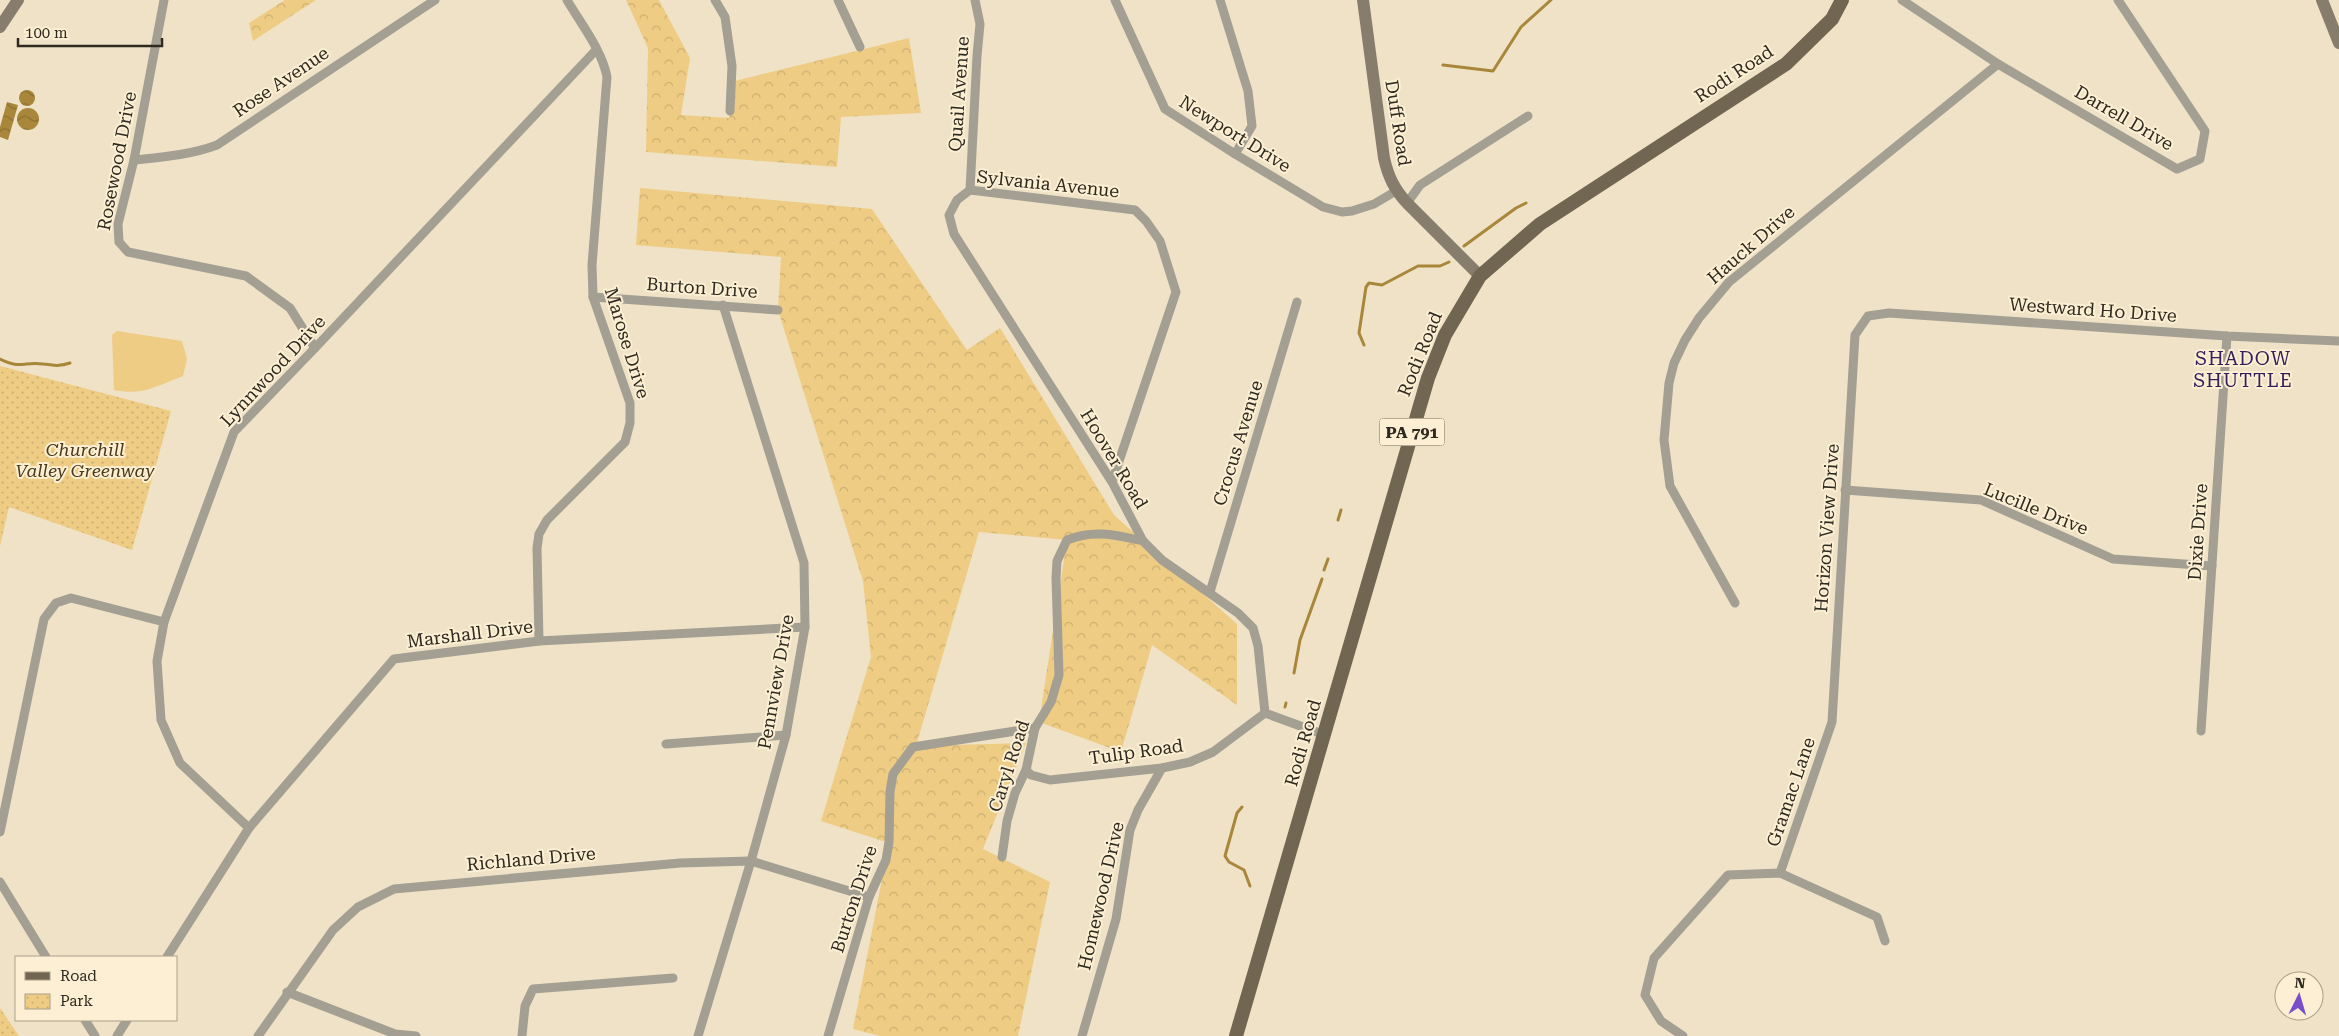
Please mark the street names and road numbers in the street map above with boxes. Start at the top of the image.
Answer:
street label: Quail Avenue [944,35,973,152]
street label: Rodi Road [1691,40,1777,107]
street label: Rose Avenue [229,42,333,121]
street label: Duff Road [1381,78,1416,168]
street label: Darrell Drive [2071,81,2178,154]
street label: Rosewood Drive [93,90,140,232]
street label: Newport Drive [1176,91,1295,176]
street label: Sylvania Avenue [976,166,1120,201]
street label: Hauck Drive [1703,201,1799,288]
street label: Burton Drive [646,273,759,302]
street label: Marose Drive [601,285,654,401]
street label: Westward Ho Drive [2009,293,2178,326]
street label: Rodi Road [1393,308,1446,399]
street label: Lynnwood Drive [216,311,330,431]
street label: Crocus Avenue [1208,377,1267,508]
street label: Hoover Road [1076,405,1153,513]
road number: PA 791 [1380,418,1444,446]
street label: Horizon View Drive [1810,443,1843,613]
street label: Lucille Drive [1981,478,2092,539]
street label: Dixie Drive [2184,483,2211,581]
street label: Pennview Drive [753,613,798,751]
street label: Marshall Drive [406,615,534,652]
street label: Rodi Road [1280,697,1325,789]
street label: Caryl Road [984,717,1033,814]
street label: Tulip Road [1087,734,1185,769]
street label: Gramac Lane [1762,734,1819,849]
street label: Homewood Drive [1073,820,1128,972]
street label: Richland Drive [465,842,597,875]
street label: Burton Drive [826,842,881,955]

